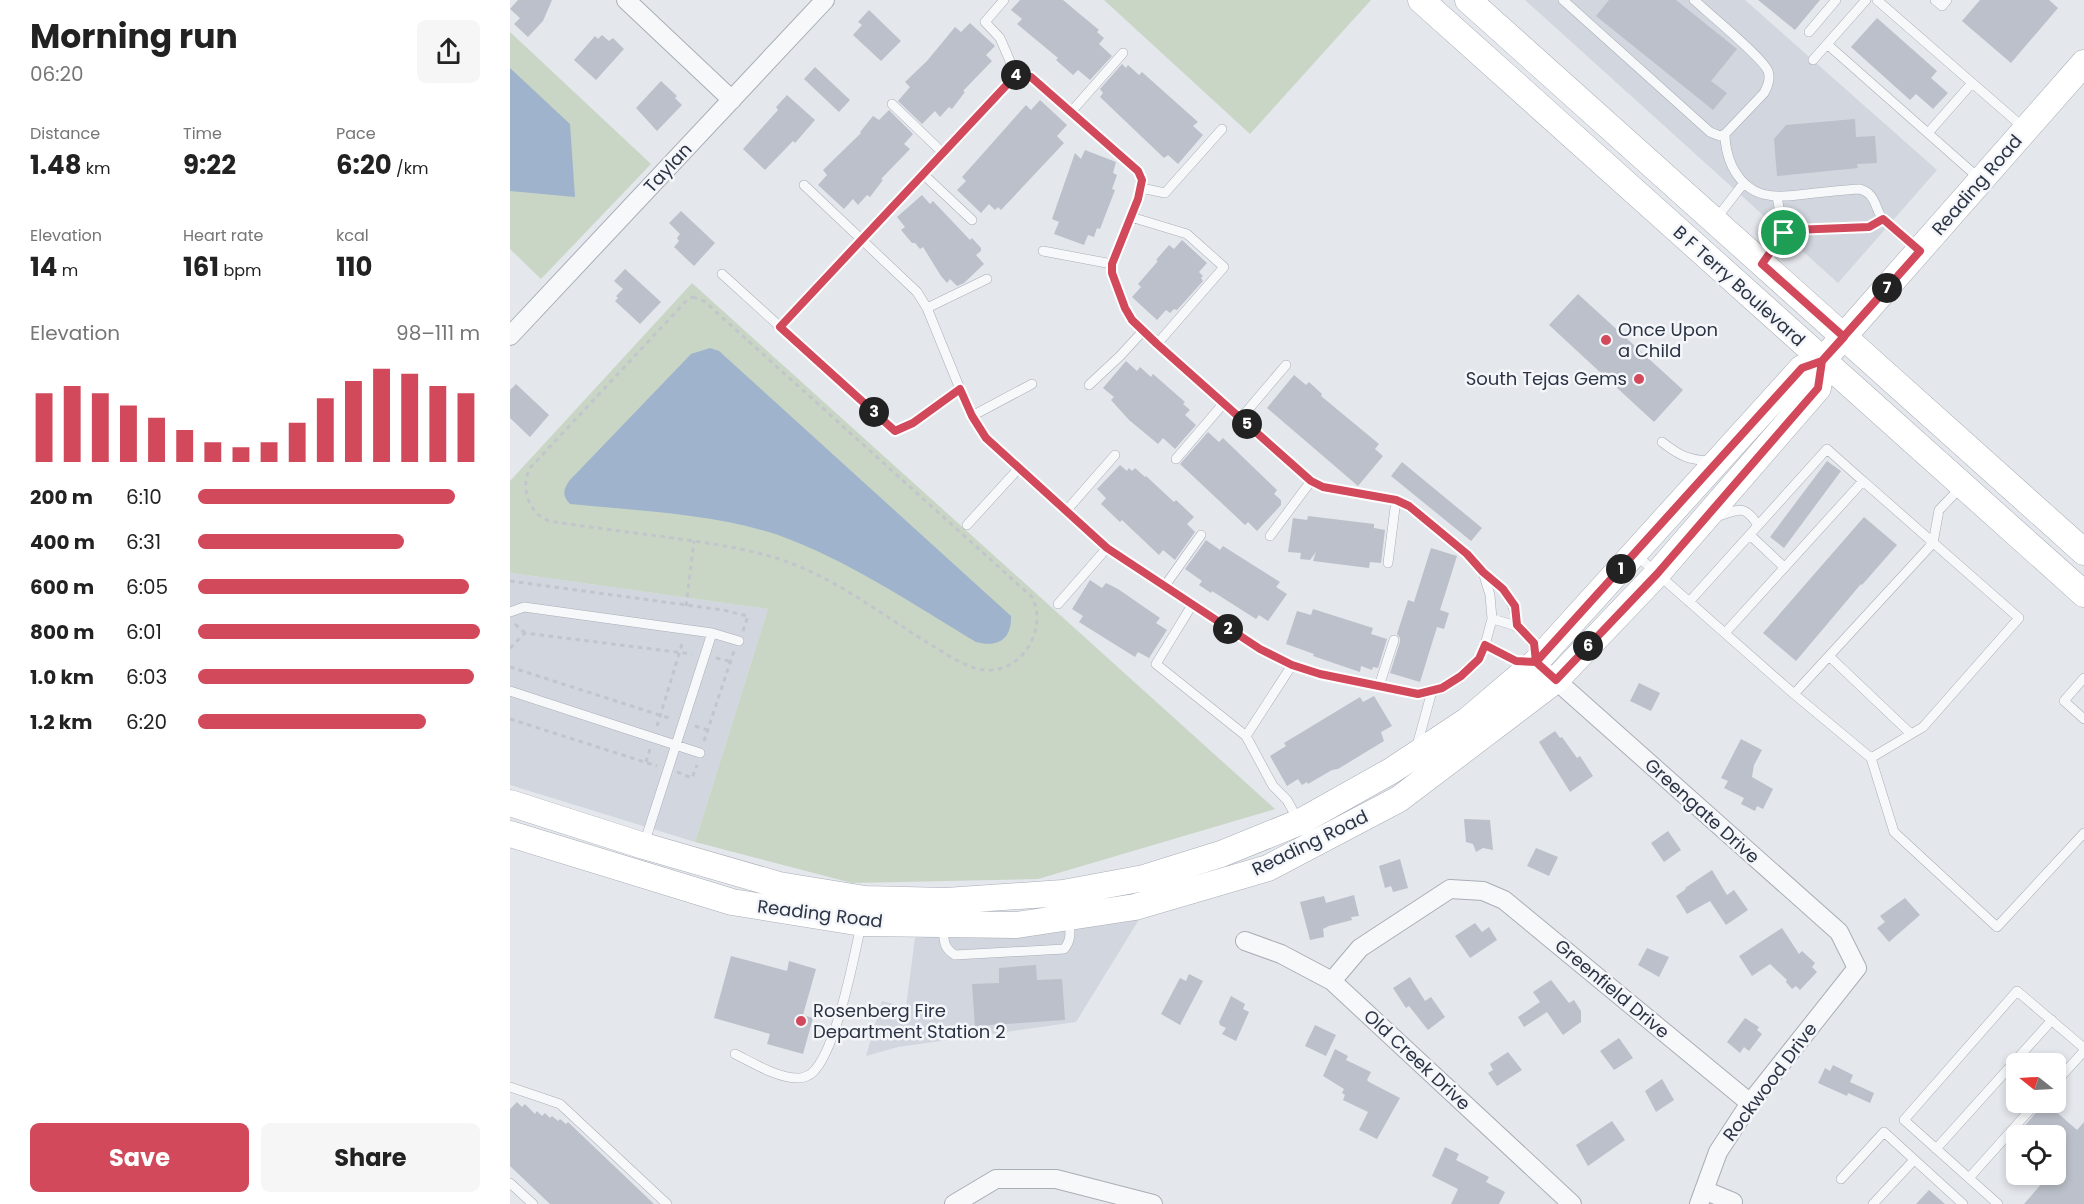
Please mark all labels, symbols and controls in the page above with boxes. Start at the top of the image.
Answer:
text: Morning run [30,13,238,60]
button: share [417,20,480,83]
text: 06:20 [30,60,84,88]
pin: 4 [1001,60,1031,90]
text: 4 [1011,63,1021,86]
text: Distance [30,122,100,145]
text: Time [183,122,222,145]
text: Pace [336,122,376,145]
street label: Reading Road [1926,129,2027,240]
street label: Taylan [638,137,697,198]
text: 1.48 [30,147,82,183]
text: 9:22 [183,147,236,183]
text: 6:20 [336,147,392,183]
text: km [82,157,111,180]
text: /km [392,157,428,180]
pin [1758,207,1809,258]
icon: arrive [1767,216,1800,249]
street label: B F Terry Boulevard [1668,220,1811,352]
text: Elevation [30,224,102,247]
text: Heart rate [183,224,263,247]
text: kcal [336,224,369,247]
text: 14 [30,249,57,285]
text: 161 [183,249,219,285]
text: 110 [336,249,373,285]
text: m [57,259,78,282]
text: bpm [219,259,262,282]
pin: 7 [1872,273,1902,303]
text: 7 [1883,276,1891,299]
place label: Once Upon a Child [1618,317,1718,363]
text: Elevation [30,319,120,347]
text: 98–111 m [396,319,480,347]
marker: Once Upon a Child [1599,333,1613,347]
place label: South Tejas Gems [1466,366,1627,391]
marker: South Tejas Gems [1632,372,1646,386]
pin: 3 [859,397,889,427]
text: 3 [869,400,879,423]
pin: 5 [1232,409,1262,439]
text: 5 [1242,412,1252,435]
text: 200 m [30,483,93,511]
text: 6:10 [126,483,162,511]
text: 400 m [30,528,95,556]
text: 6:31 [126,528,161,556]
pin: 1 [1606,554,1636,584]
text: 1 [1618,557,1624,580]
text: 600 m [30,573,94,601]
text: 6:05 [126,573,168,601]
pin: 2 [1213,614,1243,644]
text: 2 [1223,617,1233,640]
text: 800 m [30,618,94,646]
text: 6:01 [126,618,162,646]
pin: 6 [1573,631,1603,661]
text: 6 [1583,634,1593,657]
text: 1.0 km [30,663,94,691]
text: 6:03 [126,663,167,691]
text: 1.2 km [30,708,92,736]
text: 6:20 [126,708,167,736]
street label: Greengate Drive [1640,752,1765,869]
street label: Reading Road [1248,804,1372,881]
street label: Reading Road [756,893,884,934]
street label: Greenfield Drive [1550,933,1675,1044]
place label: Rosenberg Fire Department Station 2 [813,998,1006,1044]
street label: Old Creek Drive [1358,1004,1476,1116]
marker: Rosenberg Fire Department Station 2 [794,1014,808,1028]
street label: Rockwood Drive [1717,1017,1822,1146]
north arrow [2006,1053,2066,1113]
map controls [2006,1053,2066,1185]
button: Save [30,1123,249,1192]
button: Share [261,1123,480,1192]
button: locate [2006,1125,2066,1185]

